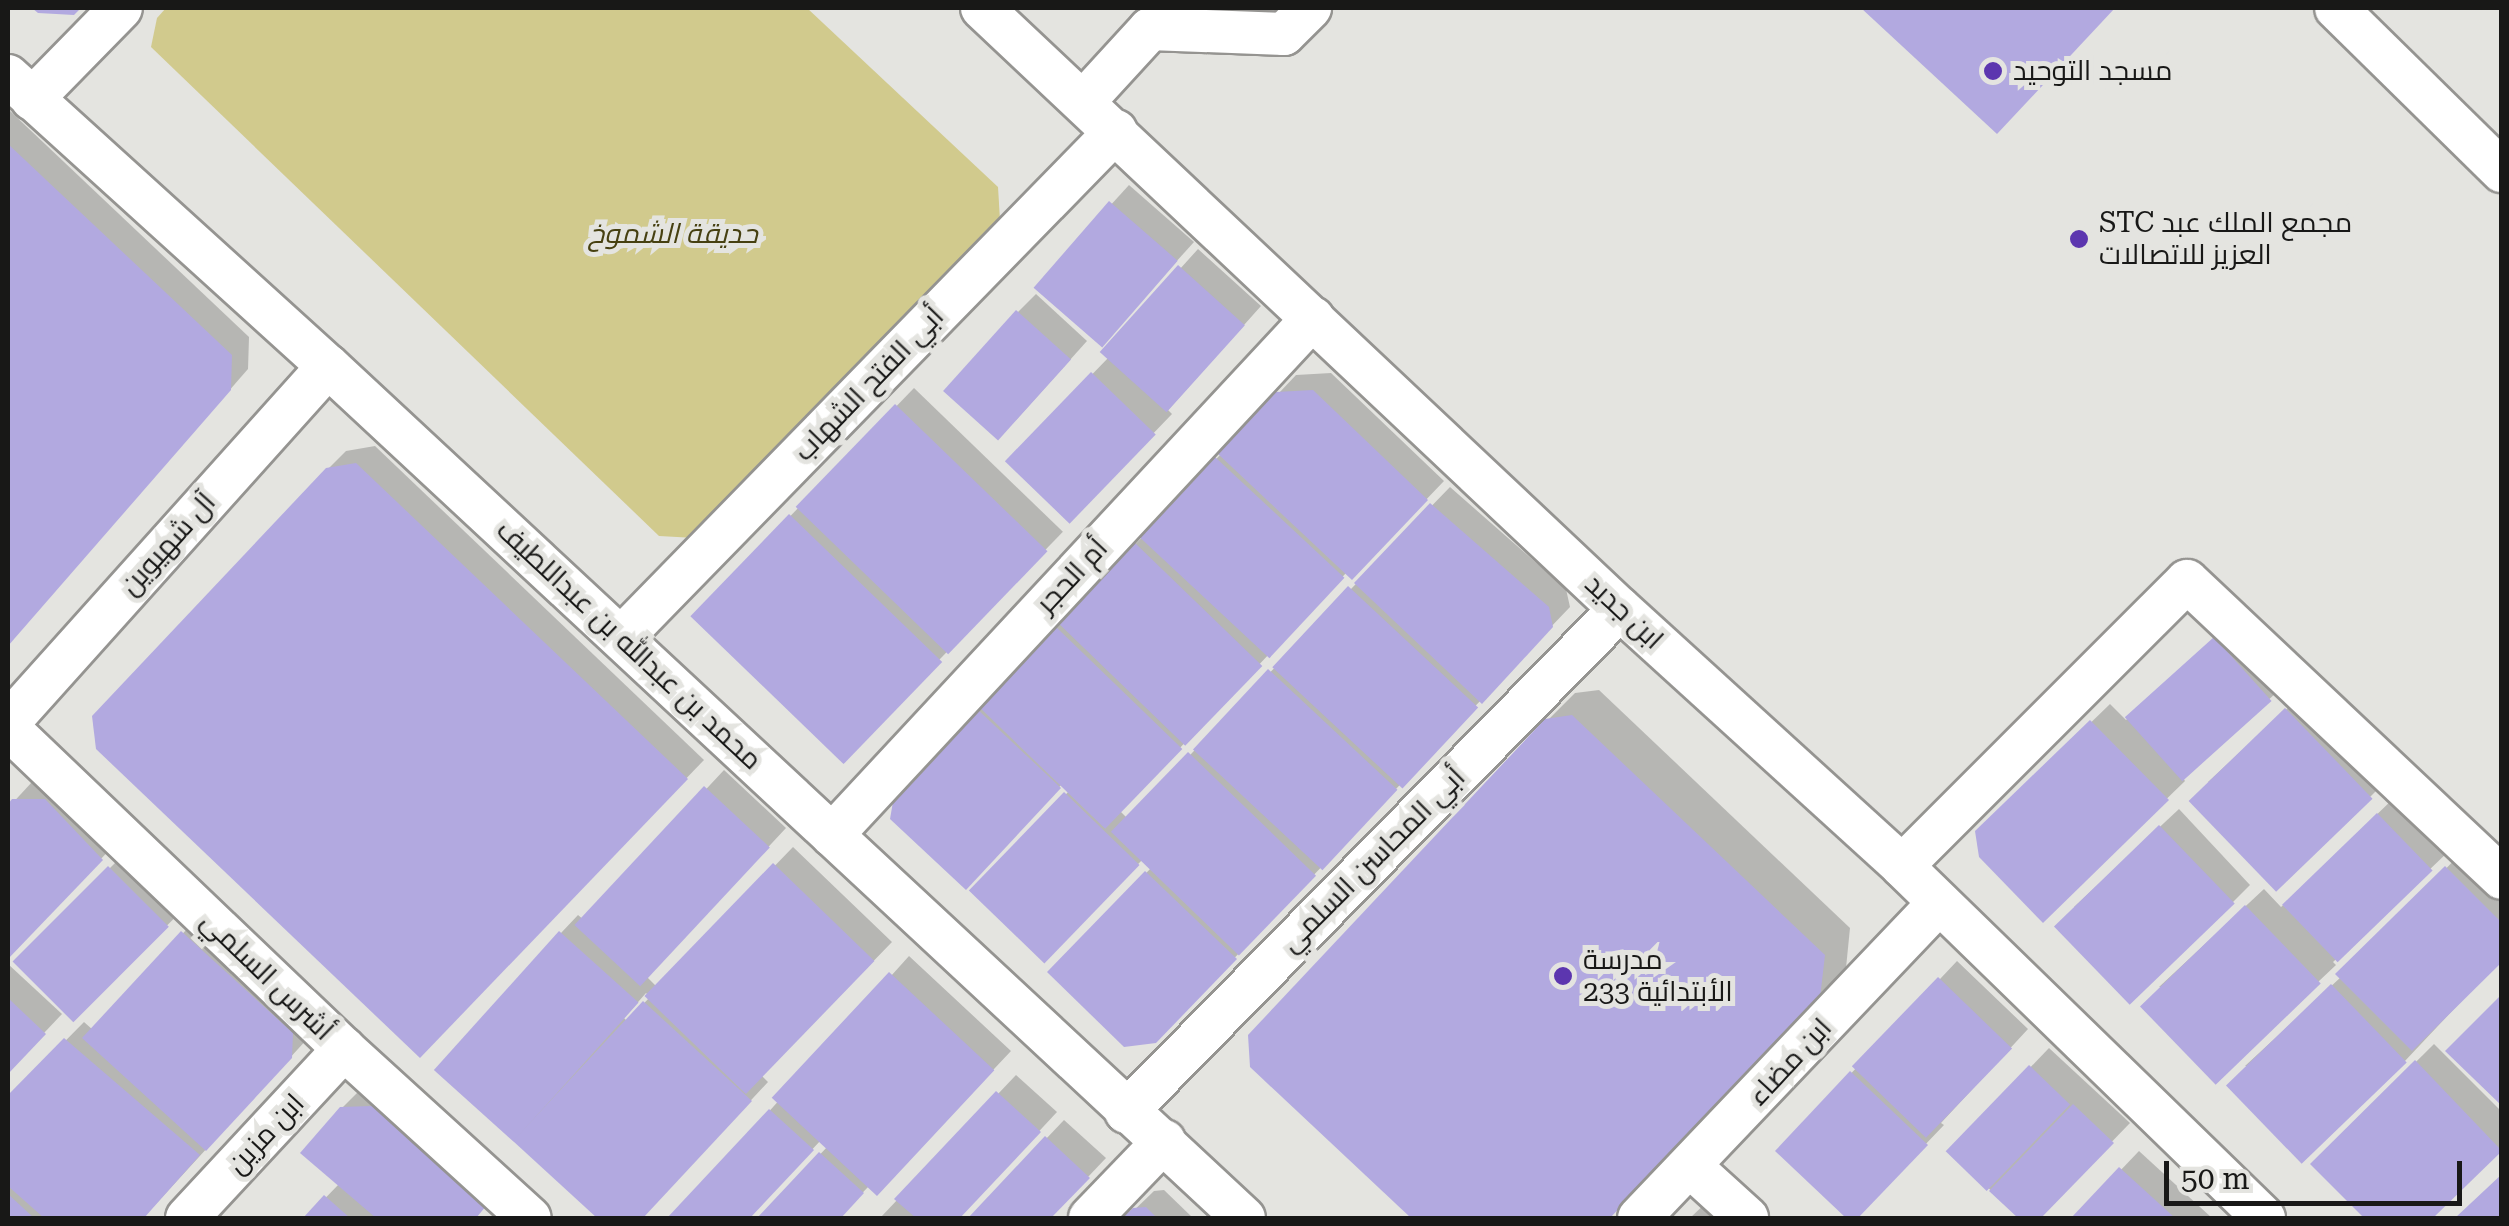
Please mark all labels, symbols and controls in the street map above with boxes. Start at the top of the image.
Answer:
place label: مسجد التوحيد [2013,54,2172,88]
marker: مسجد التوحيد [1982,60,2004,82]
place label: STC مجمع الملك عبد العزيز للاتصالات [2099,206,2352,272]
park label: حديقة الشموخ [588,217,758,251]
marker: STC مجمع الملك عبد العزيز للاتصالات [2068,228,2090,250]
street label: أبي الفتح الشهاب [787,300,951,468]
street label: آل شهيوين [113,486,223,602]
street label: محمد بن عبدالله بن عبداللطيف [489,513,769,777]
street label: أم الحجر [1029,532,1115,620]
street label: ابن جديد [1578,567,1670,657]
street label: أبي المحاسن السلمي [1274,761,1472,959]
street label: أشرس السلمي [194,904,340,1048]
place label: مدرسة الأبتدائية 233 [1583,943,1733,1009]
marker: مدرسة الأبتدائية 233 [1552,965,1574,987]
street label: ابن مضاء [1741,1011,1839,1113]
street label: ابن مزين [221,1087,311,1181]
scale bar [2169,1141,2466,1203]
text: 50 m [2181,1161,2250,1196]

